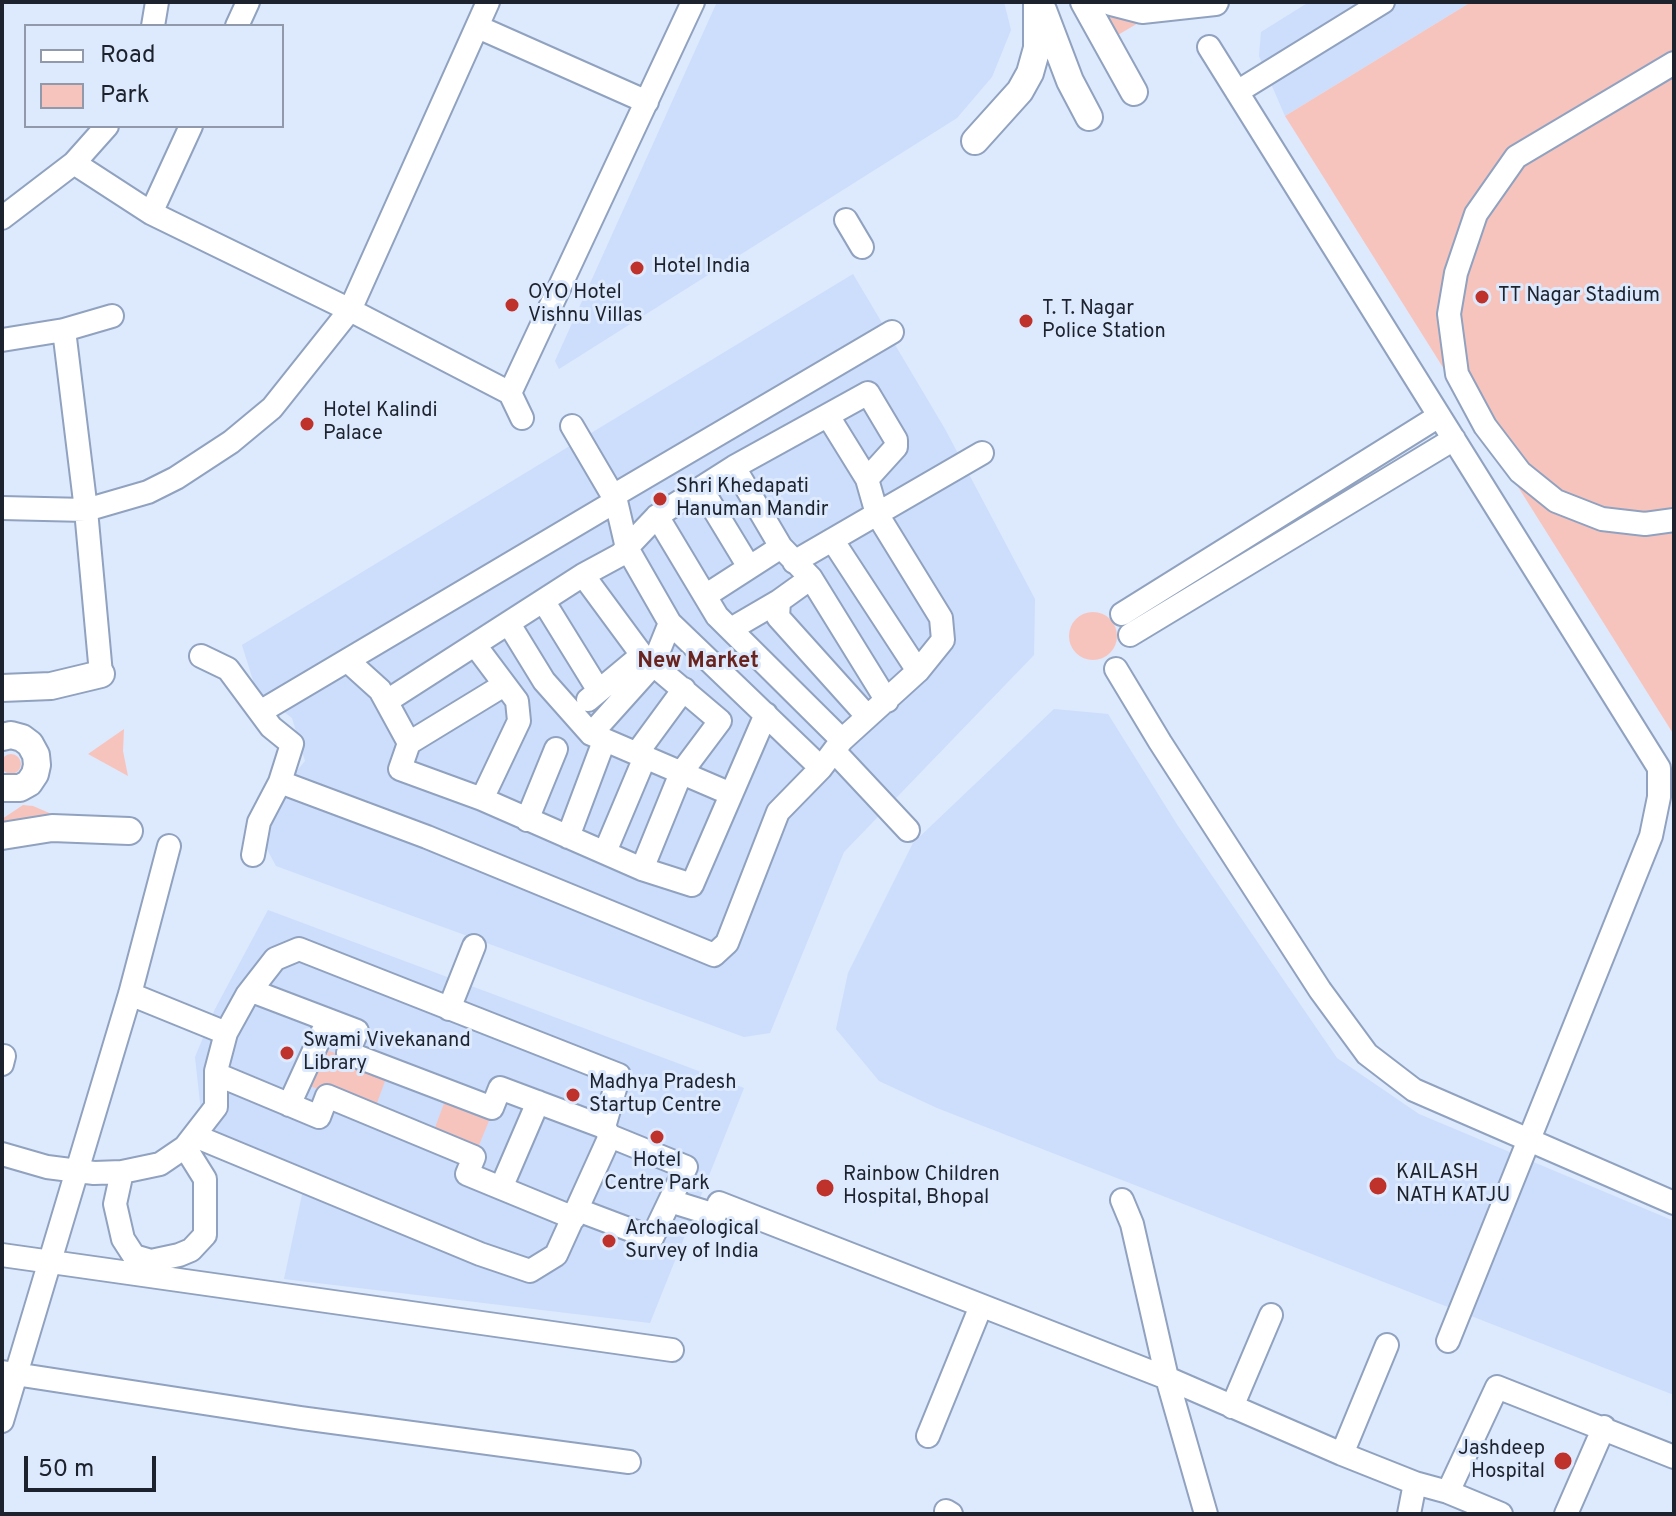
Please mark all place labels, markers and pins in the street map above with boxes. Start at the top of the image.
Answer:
place label: Hotel India [653,256,750,280]
marker: Hotel India [628,259,646,277]
place label: OYO Hotel Vishnu Villas [528,282,643,329]
place label: TT Nagar Stadium [1498,285,1660,309]
marker: TT Nagar Stadium [1473,288,1491,306]
marker: OYO Hotel Vishnu Villas [503,296,521,314]
place label: T. T. Nagar Police Station [1042,298,1166,345]
marker: T. T. Nagar Police Station [1017,312,1035,330]
place label: Hotel Kalindi Palace [323,400,438,447]
marker: Hotel Kalindi Palace [298,415,316,433]
place label: Shri Khedapati Hanuman Mandir [676,476,829,523]
marker: Shri Khedapati Hanuman Mandir [651,490,669,508]
place label: Swami Vivekanand Library [303,1030,471,1077]
marker: Swami Vivekanand Library [278,1044,296,1062]
place label: Madhya Pradesh Startup Centre [589,1072,736,1119]
marker: Madhya Pradesh Startup Centre [564,1086,582,1104]
marker: Hotel Centre Park [648,1128,666,1146]
place label: Hotel Centre Park [604,1150,710,1197]
place label: KAILASH NATH KATJU [1396,1162,1510,1209]
place label: Rainbow Children Hospital, Bhopal [843,1164,1000,1211]
marker: KAILASH NATH KATJU [1367,1175,1389,1197]
marker: Rainbow Children Hospital, Bhopal [814,1177,836,1199]
place label: Archaeological Survey of India [625,1218,759,1265]
marker: Archaeological Survey of India [600,1232,618,1250]
place label: Jashdeep Hospital [1458,1438,1545,1485]
marker: Jashdeep Hospital [1552,1450,1574,1472]

